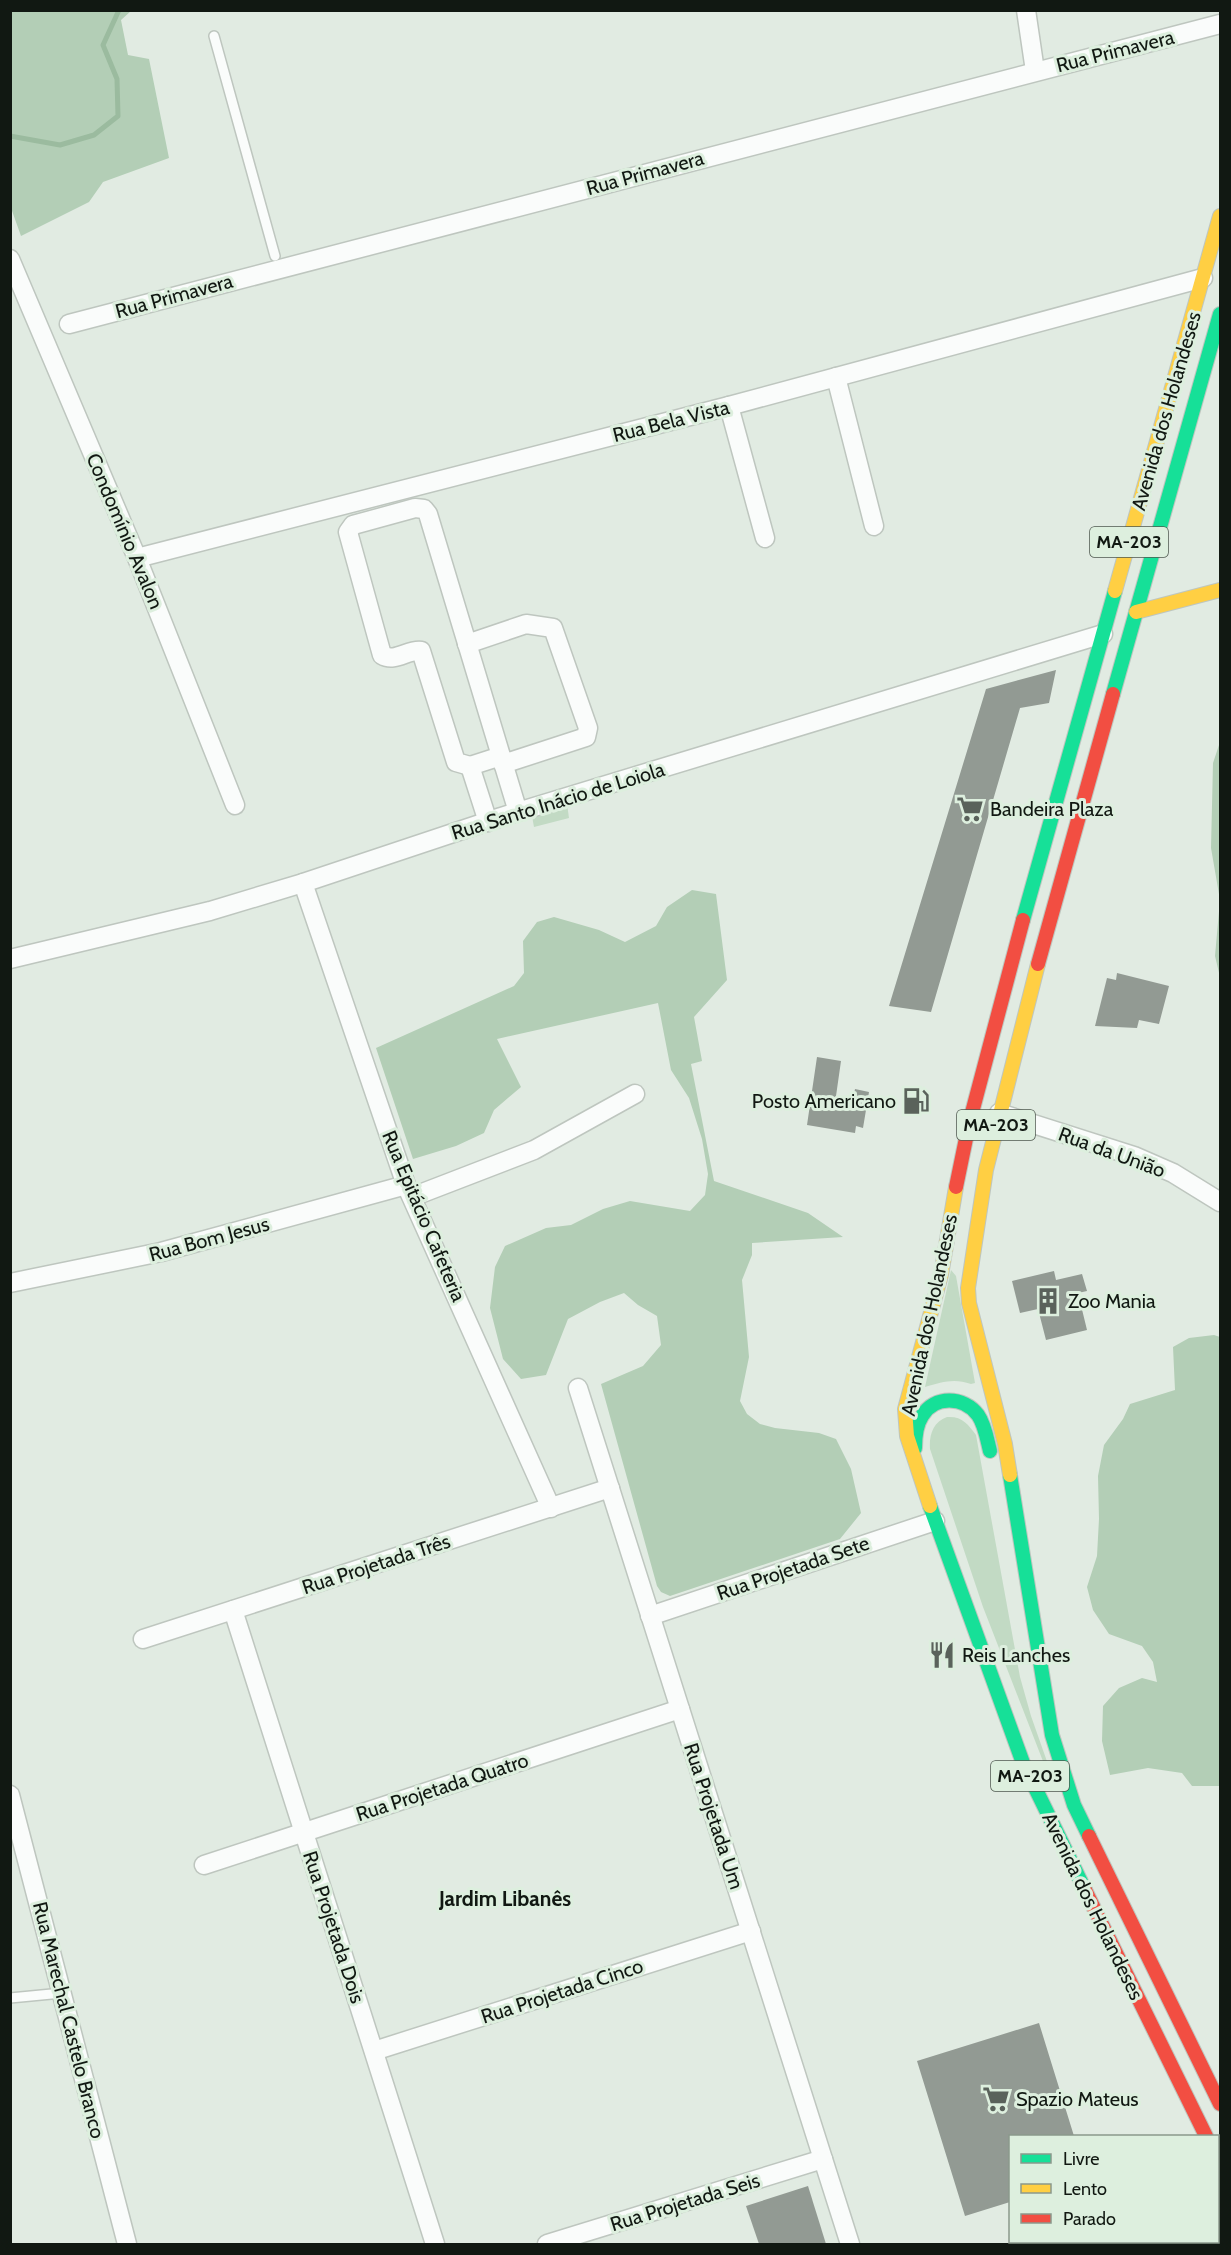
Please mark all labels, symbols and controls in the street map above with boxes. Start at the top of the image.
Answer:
street label: Rua Primavera [1054,25,1177,77]
street label: Rua Primavera [584,146,707,200]
street label: Rua Primavera [113,269,236,323]
street label: Avenida dos Holandeses [1126,309,1206,513]
street label: Rua Bela Vista [610,395,732,447]
street label: Condomínio Avalon [81,450,169,612]
road number: MA-203 [1090,527,1168,557]
street label: Rua Santo Inácio de Loiola [449,757,668,845]
supermarket icon: Bandeira Plaza [955,794,985,824]
place label: Bandeira Plaza [990,797,1114,821]
fuel station icon: Posto Americano [901,1086,931,1116]
place label: Posto Americano [752,1089,896,1113]
road number: MA-203 [957,1110,1035,1140]
street label: Rua da União [1055,1122,1169,1182]
street label: Rua Epitácio Cafeteria [377,1127,471,1305]
street label: Rua Bom Jesus [146,1211,272,1267]
street label: Avenida dos Holandeses [896,1212,962,1418]
building icon: Zoo Mania [1033,1286,1063,1316]
place label: Zoo Mania [1068,1289,1156,1313]
street label: Rua Projetada Três [299,1529,453,1599]
street label: Rua Projetada Sete [714,1531,872,1605]
restaurant icon: Reis Lanches [927,1640,957,1670]
place label: Reis Lanches [962,1643,1070,1667]
street label: Rua Projetada Um [679,1740,749,1892]
street label: Rua Projetada Quatro [353,1748,531,1826]
road number: MA-203 [991,1761,1069,1791]
street label: Avenida dos Holandeses [1037,1808,1149,2004]
street label: Rua Projetada Dois [298,1848,370,2006]
district label: Jardim Libanês [438,1886,571,1911]
street label: Rua Marechal Castelo Branco [28,1899,110,2141]
street label: Rua Projetada Cinco [478,1953,646,2029]
supermarket icon: Spazio Mateus [981,2084,1011,2114]
place label: Spazio Mateus [1016,2087,1139,2111]
legend [1009,2135,1219,2243]
text: Livre [1063,2148,1099,2170]
street label: Rua Projetada Seis [607,2168,763,2236]
text: Lento [1063,2178,1107,2200]
text: Parado [1063,2208,1116,2230]

